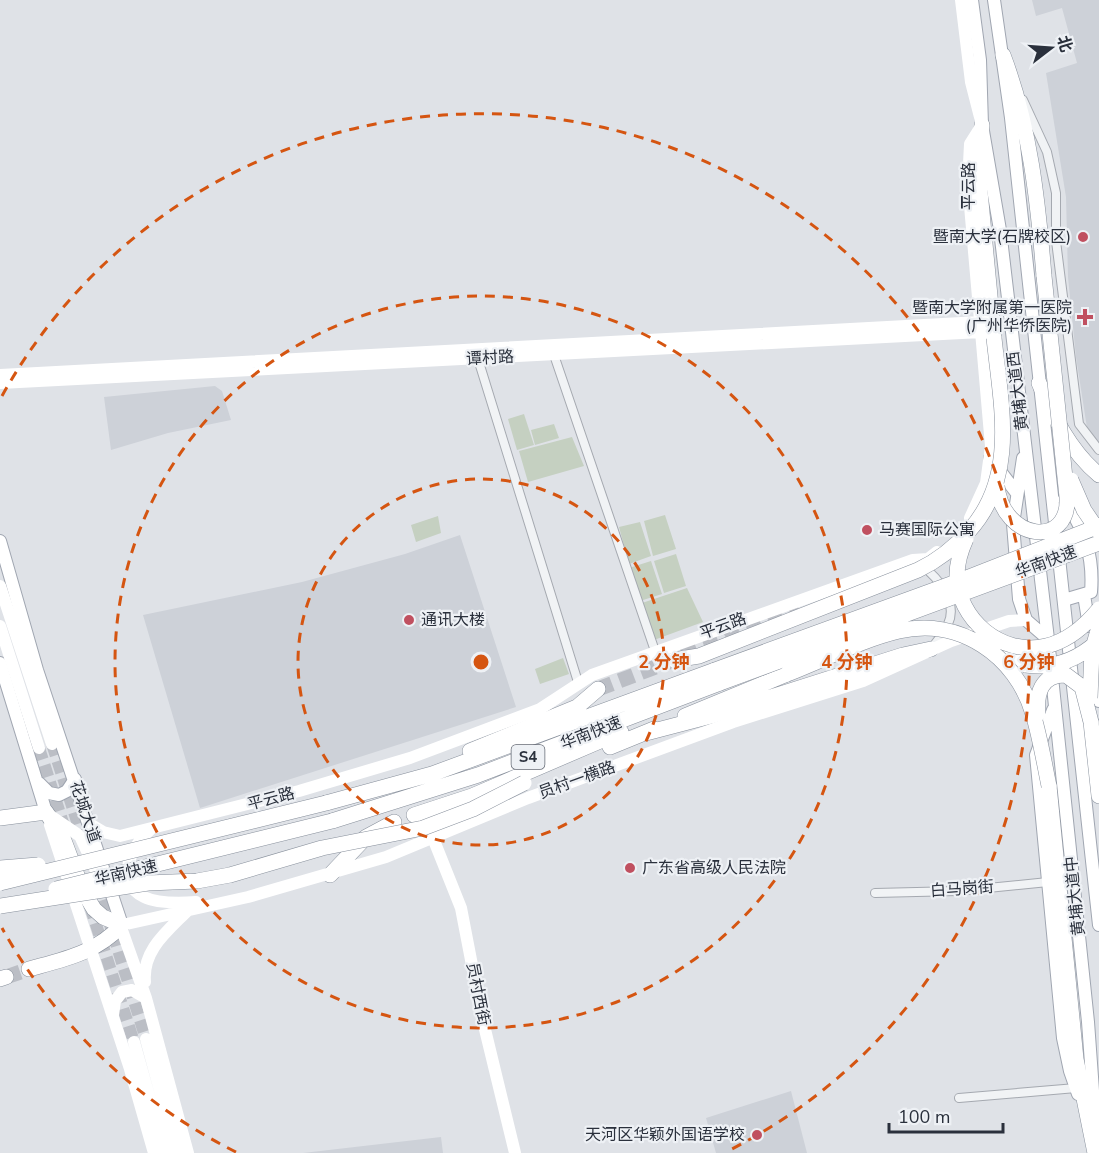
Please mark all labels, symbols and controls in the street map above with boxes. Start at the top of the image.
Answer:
north arrow [1021,18,1081,78]
text: 北 [1052,33,1077,55]
street label: 平云路 [958,162,980,210]
place label: 暨南大学(石牌校区) [933,226,1071,248]
marker: 暨南大学(石牌校区) [1076,230,1090,244]
place label: 暨南大学附属第一医院 (广州华侨医院) [912,297,1072,337]
marker: 暨南大学附属第一医院 (广州华侨医院) [1076,308,1094,326]
street label: 谭村路 [465,346,515,370]
street label: 黄埔大道西 [1002,350,1034,432]
place label: 马赛国际公寓 [879,519,975,541]
marker: 马赛国际公寓 [860,523,874,537]
street label: 华南快速 [1012,541,1080,583]
street label: 平云路 [697,607,749,645]
place label: 通讯大楼 [421,609,485,631]
marker: 通讯大楼 [402,613,416,627]
text: 2 分钟 [638,650,690,674]
text: 4 分钟 [821,650,873,674]
text: 6 分钟 [1003,650,1055,674]
centre of rings [471,652,491,672]
street label: 华南快速 [557,711,625,755]
road number: S4 [512,745,544,769]
street label: 员村一横路 [536,756,618,804]
street label: 花城大道 [65,778,105,846]
street label: 平云路 [245,782,297,816]
street label: 华南快速 [92,855,160,891]
street label: 黄埔大道中 [1060,855,1090,937]
place label: 广东省高级人民法院 [642,857,786,879]
marker: 广东省高级人民法院 [623,861,637,875]
street label: 白马岗街 [929,876,995,902]
street label: 员村西街 [461,960,495,1028]
scale bar [889,1096,1003,1134]
text: 100 m [898,1105,950,1129]
place label: 天河区华颖外国语学校 [585,1124,745,1146]
marker: 天河区华颖外国语学校 [750,1128,764,1142]

